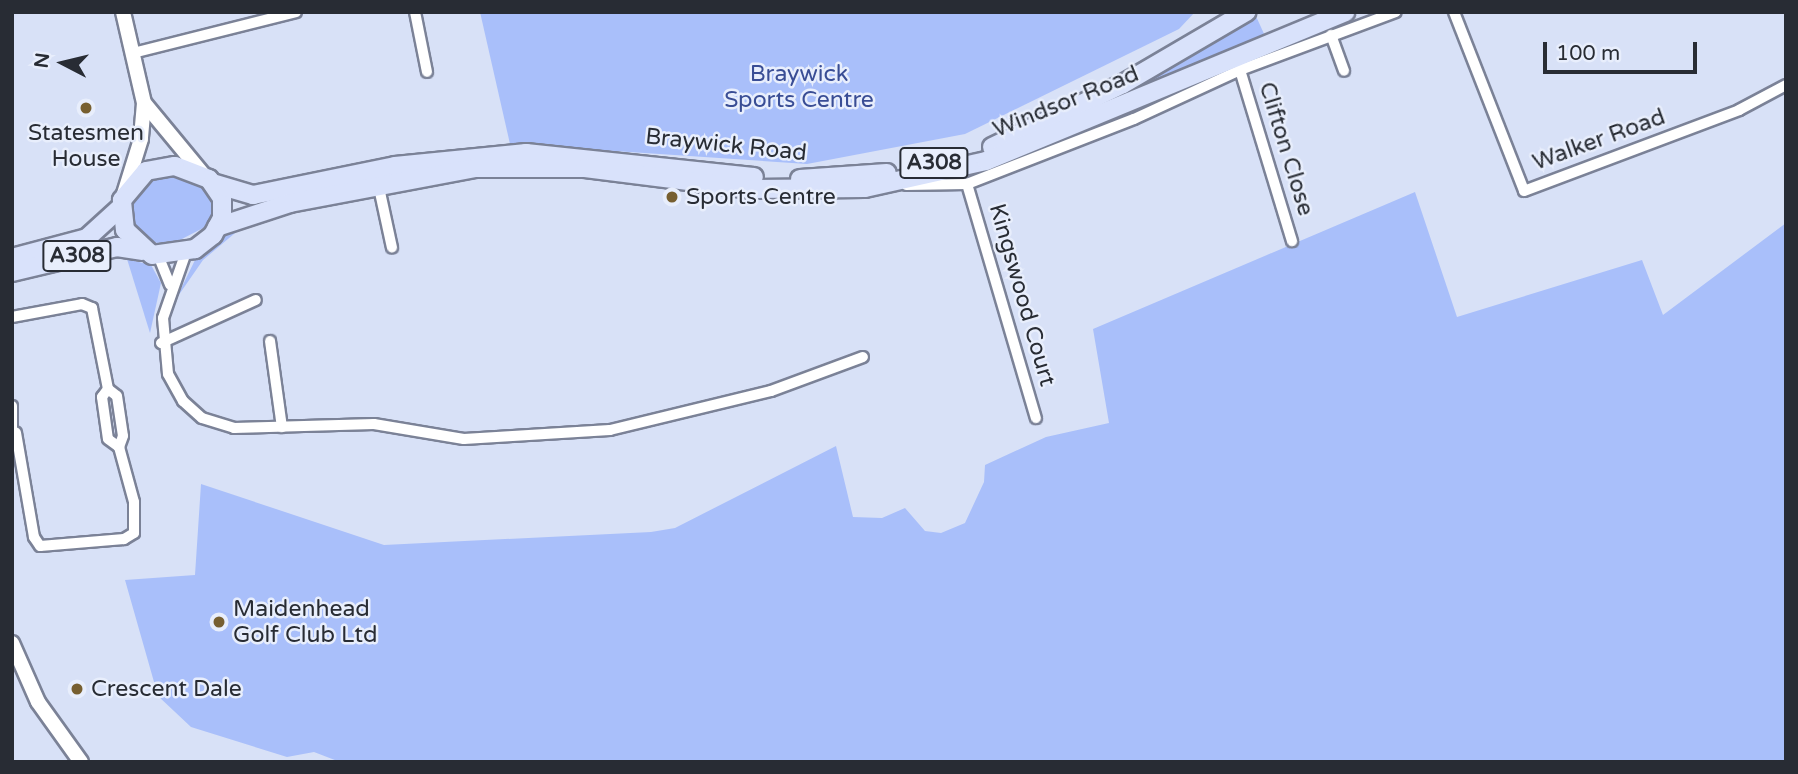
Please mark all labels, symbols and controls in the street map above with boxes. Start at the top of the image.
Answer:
north arrow [28,28,98,98]
scale bar [1546,28,1700,72]
text: 100 m [1556,41,1620,66]
text: N [30,52,54,69]
park label: Braywick Sports Centre [724,60,874,114]
street label: Windsor Road [989,60,1143,144]
street label: Clifton Close [1253,79,1319,219]
marker: Statesmen House [78,100,94,116]
street label: Walker Road [1529,103,1669,177]
place label: Statesmen House [28,119,144,173]
street label: Braywick Road [644,123,808,167]
road number: A308 [899,146,969,180]
place label: Sports Centre [686,183,836,211]
marker: Sports Centre [664,189,680,205]
street label: Kingswood Court [983,201,1061,389]
road number: A308 [42,238,112,274]
place label: Maidenhead Golf Club Ltd [233,595,377,649]
marker: Maidenhead Golf Club Ltd [211,614,227,630]
place label: Crescent Dale [91,675,242,703]
marker: Crescent Dale [69,681,85,697]

